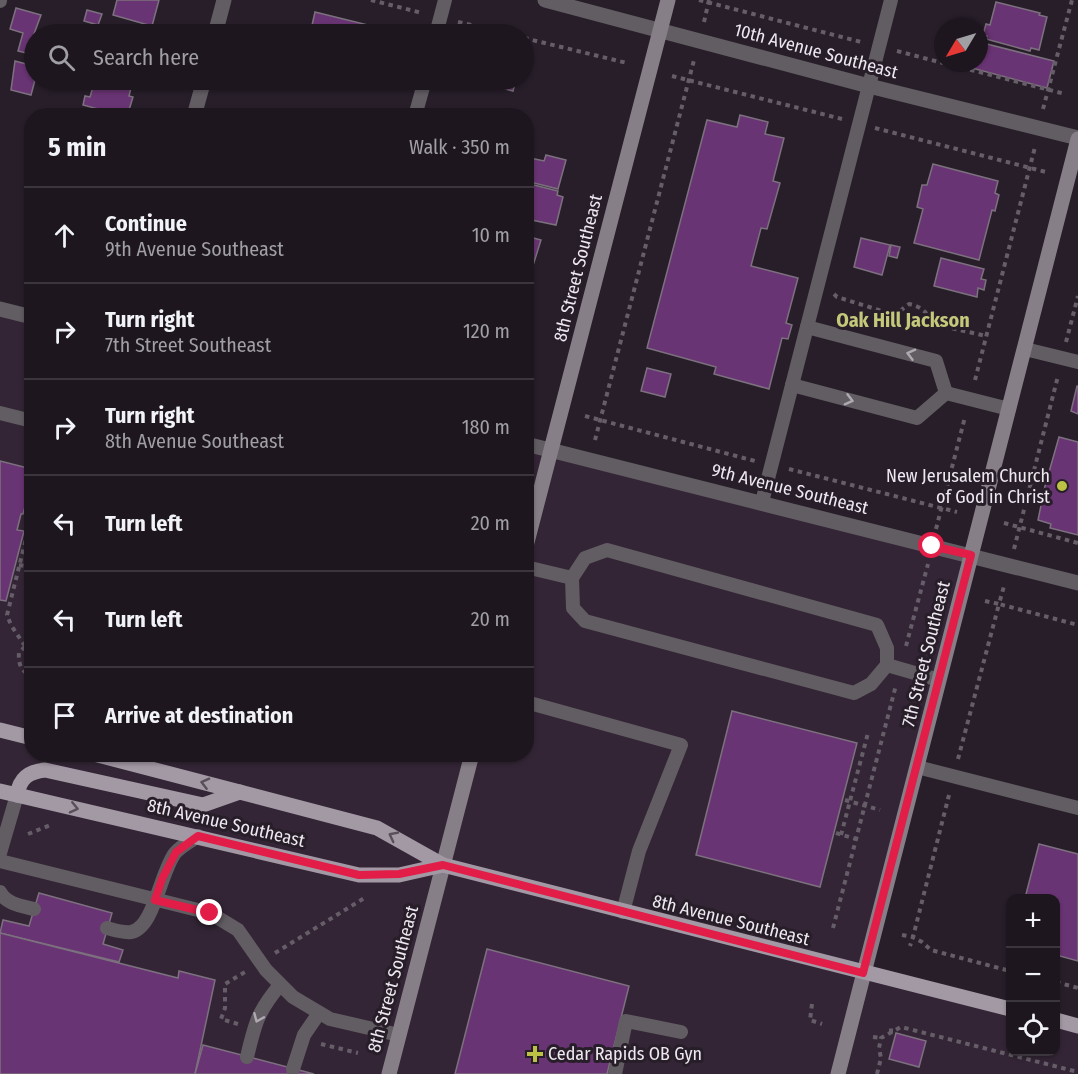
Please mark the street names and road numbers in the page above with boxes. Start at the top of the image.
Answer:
street label: 10th Avenue Southeast [732,19,900,83]
street label: 8th Street Southeast [549,192,607,344]
street label: 9th Avenue Southeast [709,459,871,519]
street label: 7th Street Southeast [897,579,955,729]
street label: 8th Avenue Southeast [145,794,307,852]
street label: 8th Avenue Southeast [650,890,812,950]
street label: 8th Street Southeast [363,903,423,1055]

